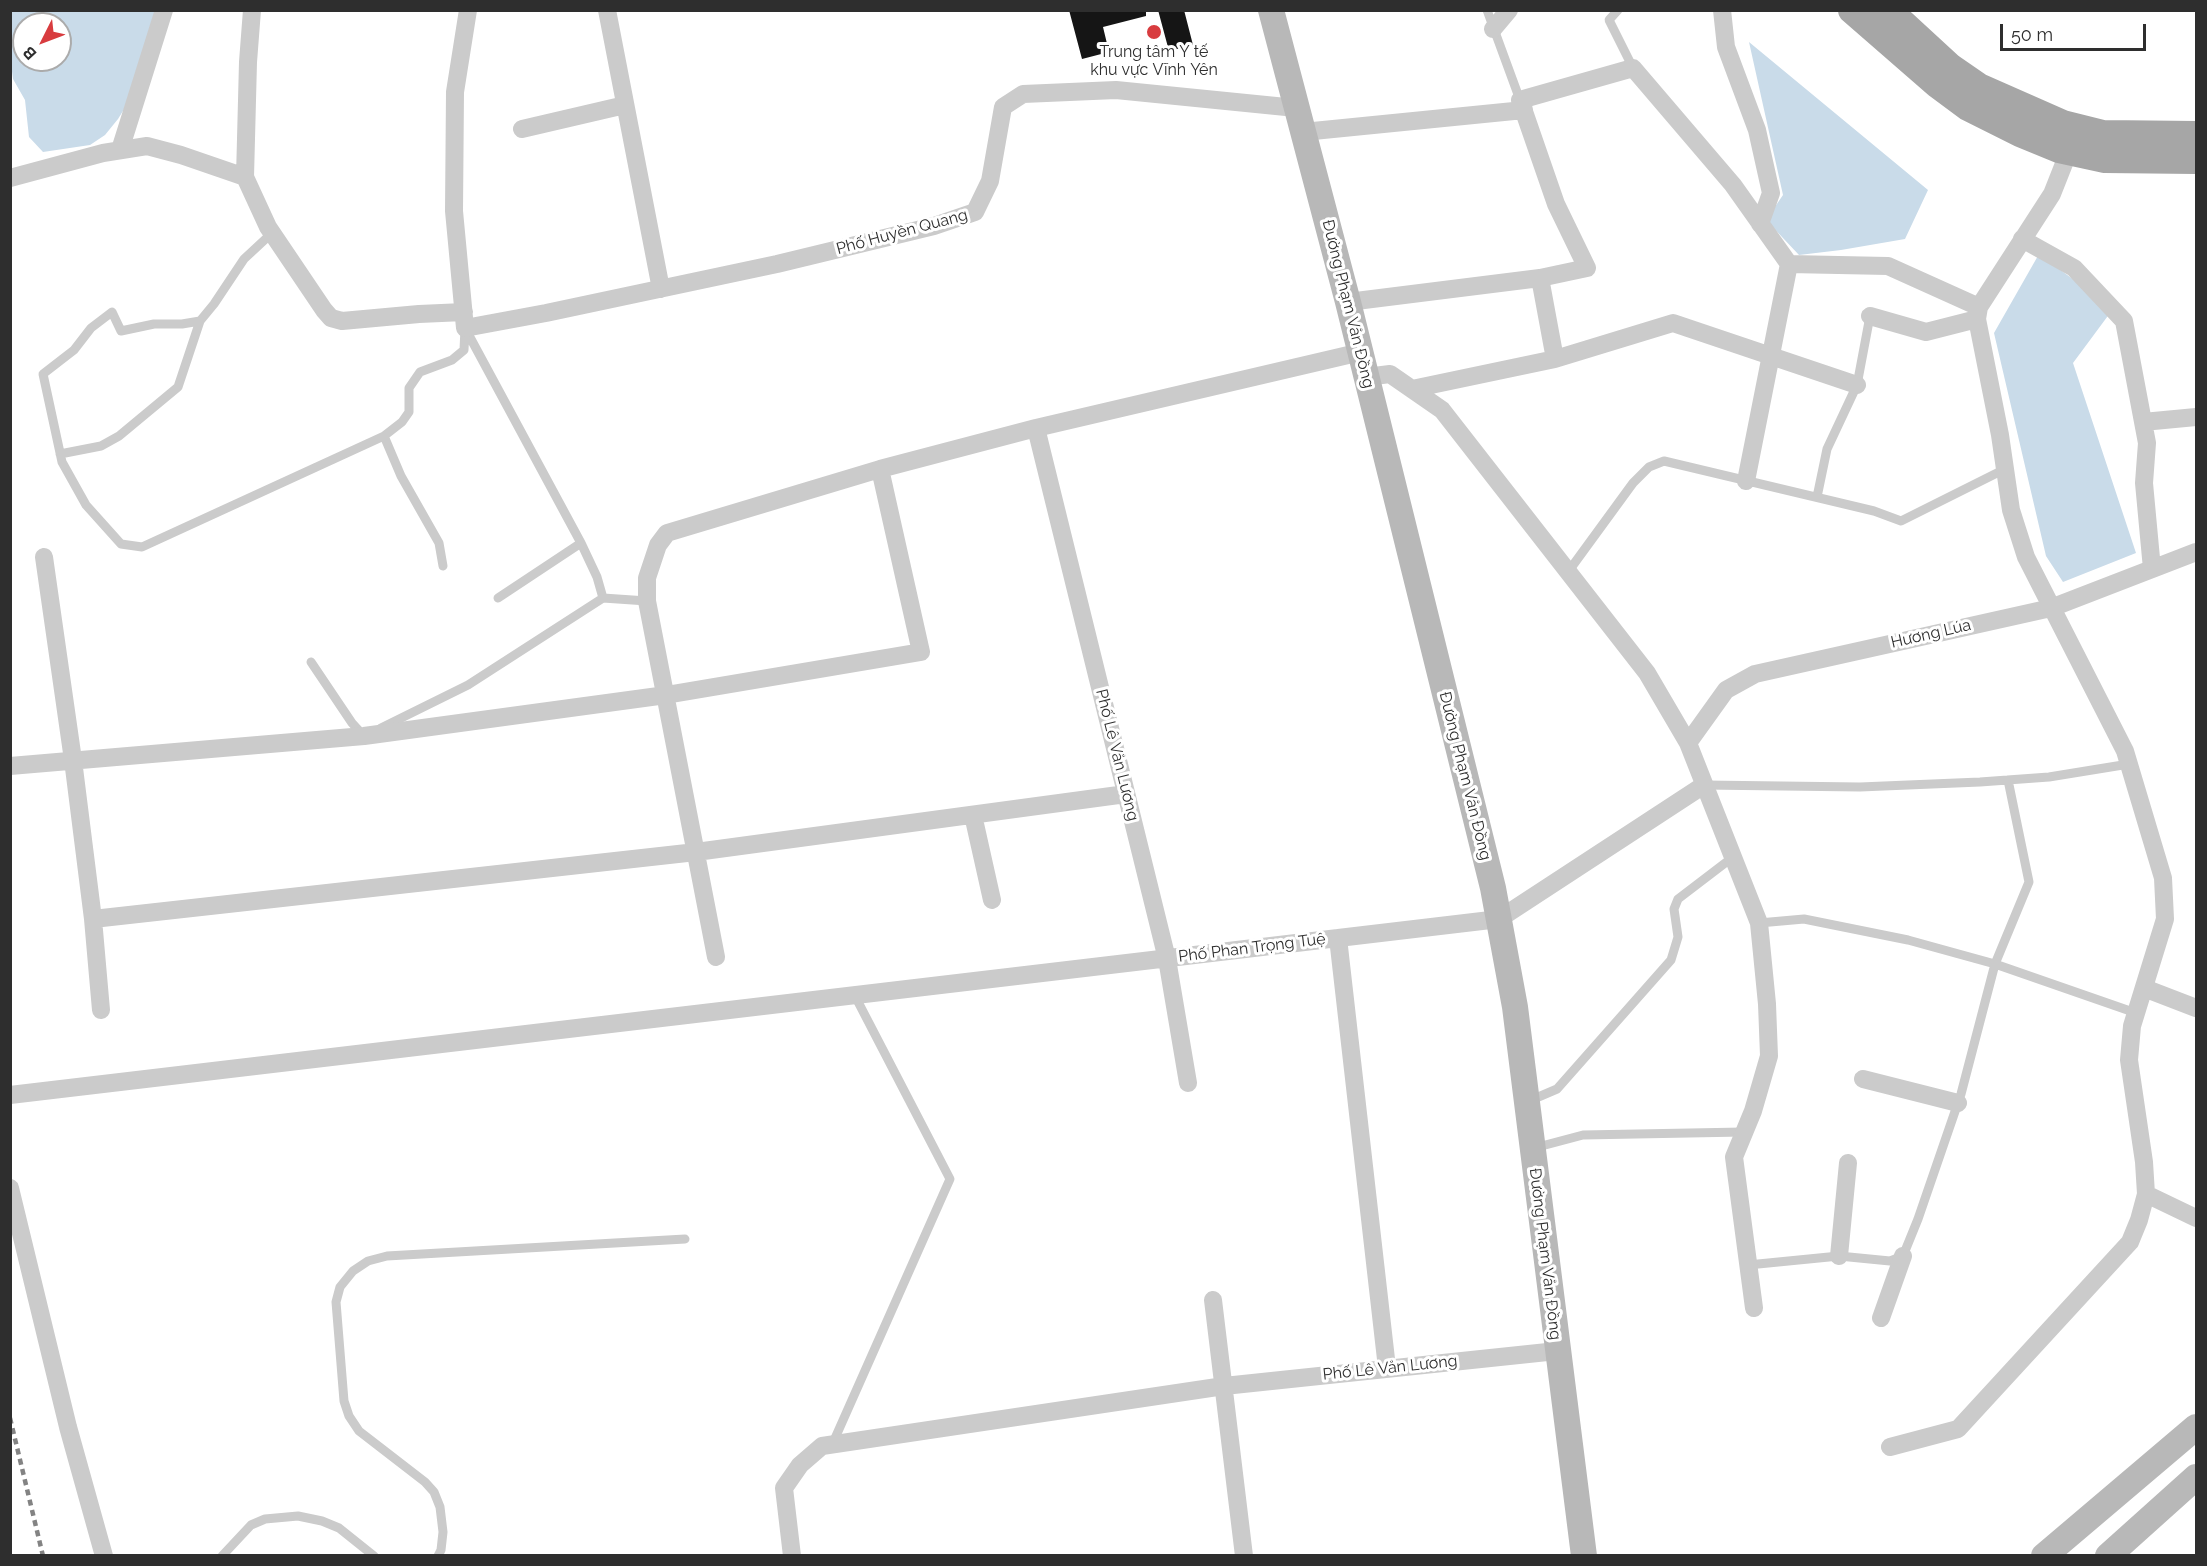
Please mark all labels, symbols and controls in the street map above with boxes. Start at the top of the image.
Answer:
north arrow [12,12,72,72]
scale bar [2003,12,2148,50]
marker: Trung tâm Y tế khu vực Vĩnh Yên [1145,23,1163,41]
text: 50 m [2011,24,2053,45]
place label: Trung tâm Y tế khu vực Vĩnh Yên [1090,42,1218,80]
text: B [19,43,40,63]
street label: Phố Huyền Quang [834,205,970,259]
street label: Đường Phạm Văn Đồng [1318,218,1378,390]
street label: Hương Lúa [1889,615,1973,653]
street label: Phố Lê Văn Lương [1091,687,1143,823]
street label: Đường Phạm Văn Đồng [1435,690,1495,862]
street label: Phố Phan Trọng Tuệ [1177,929,1327,967]
street label: Đường Phạm Văn Đồng [1525,1167,1565,1341]
street label: Phố Lê Văn Lương [1322,1351,1458,1385]

